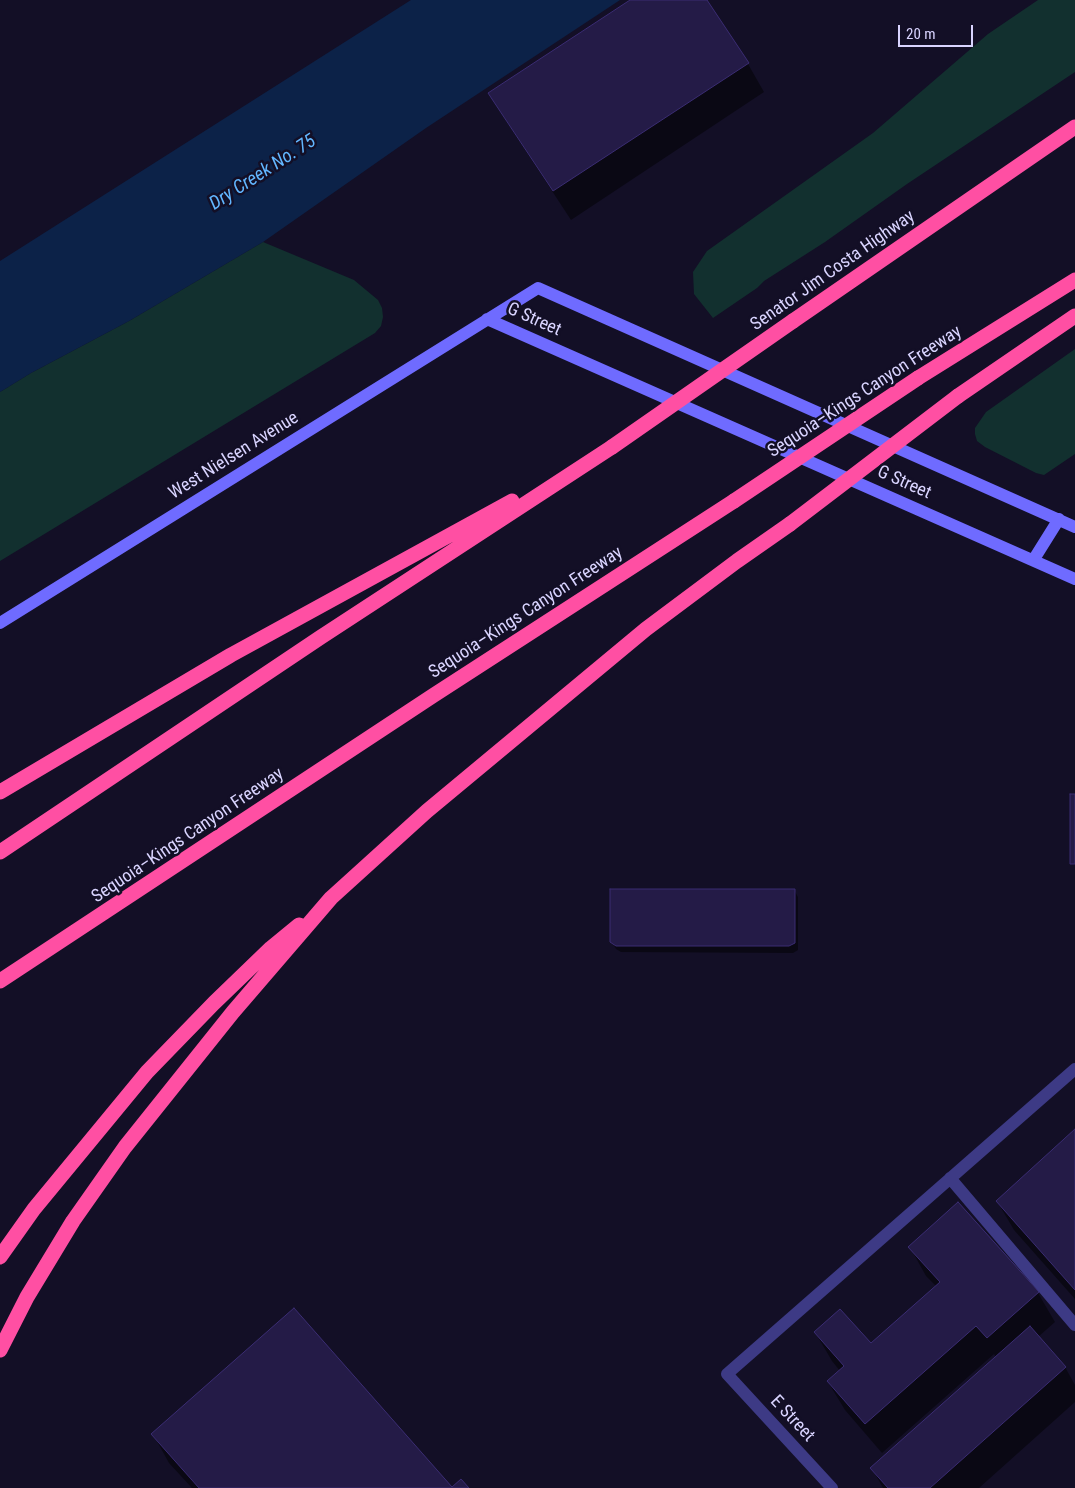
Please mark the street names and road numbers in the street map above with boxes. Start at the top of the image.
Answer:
street label: Senator Jim Costa Highway [747,206,919,336]
street label: G Street [504,299,564,341]
street label: Sequoia–Kings Canyon Freeway [764,321,966,463]
street label: West Nielsen Avenue [165,407,303,505]
street label: G Street [874,462,934,504]
street label: Sequoia–Kings Canyon Freeway [425,542,627,684]
street label: Sequoia–Kings Canyon Freeway [88,764,288,908]
street label: E Street [765,1391,819,1447]

